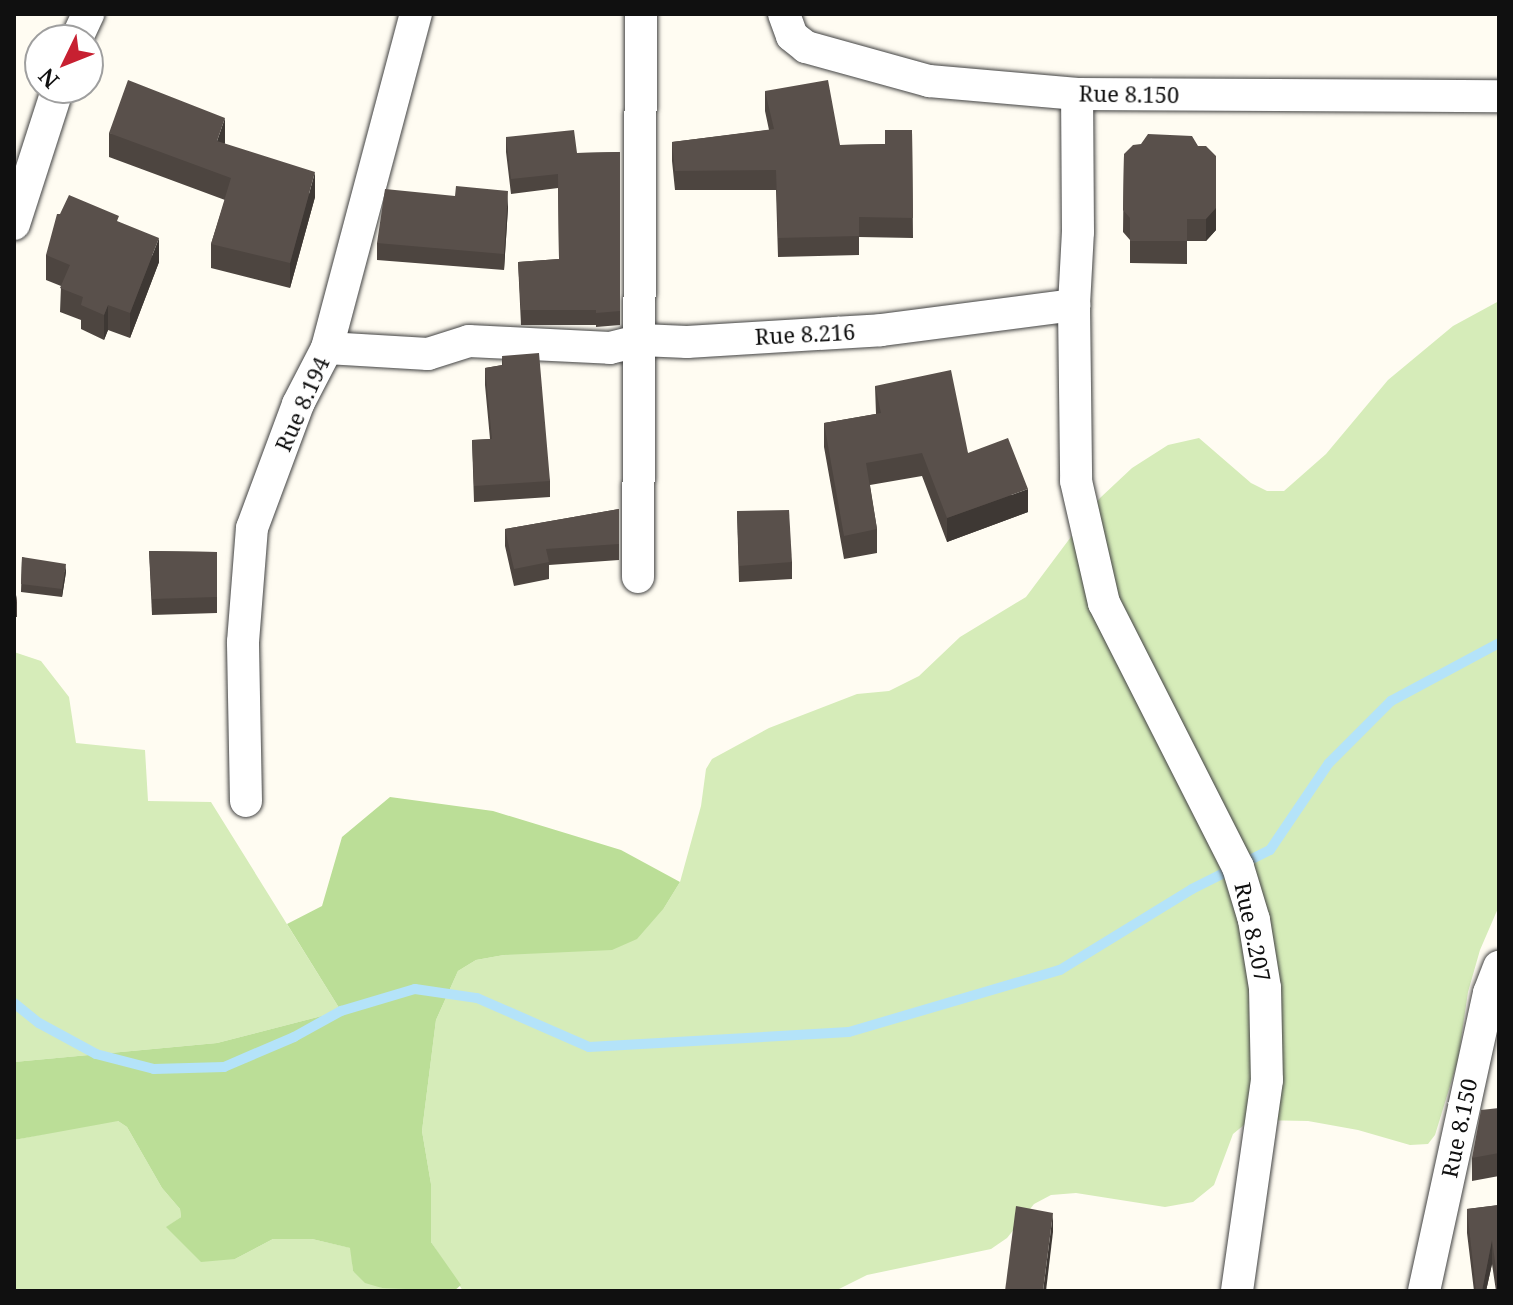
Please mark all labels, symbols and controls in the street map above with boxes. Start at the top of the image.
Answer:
north arrow [24,24,104,104]
text: N [31,62,65,96]
street label: Rue 8.150 [1078,80,1180,108]
street label: Rue 8.216 [754,318,856,350]
street label: Rue 8.194 [269,353,335,455]
street label: Rue 8.207 [1230,880,1276,984]
street label: Rue 8.150 [1436,1076,1482,1180]

